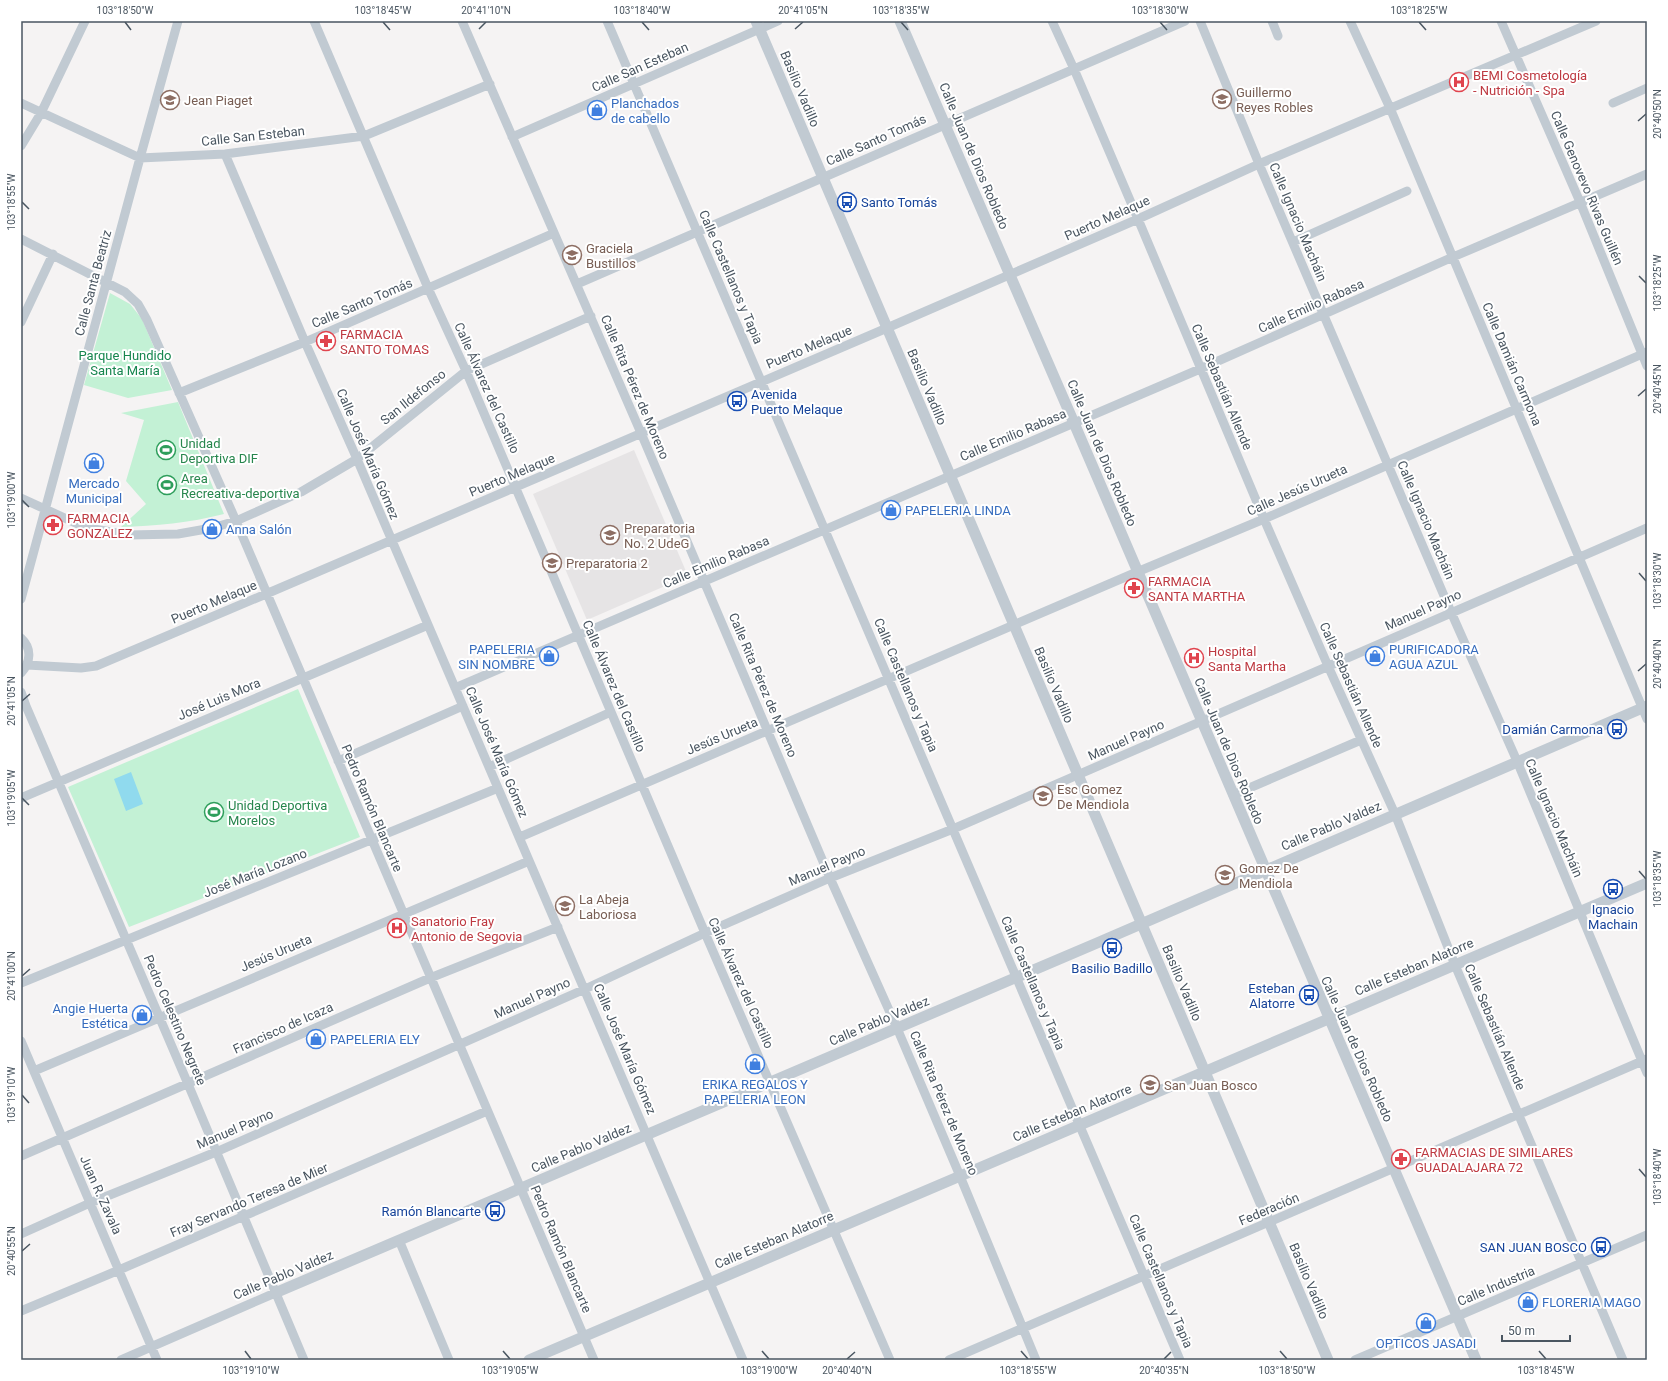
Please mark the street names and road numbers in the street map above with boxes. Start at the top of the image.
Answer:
street label: Calle San Esteban [589,39,691,95]
street label: Basilio Vadillo [777,49,823,129]
street label: Calle Juan de Dios Robledo [936,80,1012,232]
street label: Calle Genovevo Rivas Guillén [1548,109,1626,267]
street label: Calle Santo Tomás [824,111,929,169]
street label: Calle San Esteban [201,123,305,149]
street label: Calle Ignacio Macháin [1266,160,1330,284]
street label: Puerto Melaque [1062,192,1152,243]
street label: Calle Castellanos y Tapia [696,208,766,346]
street label: Calle Santa Beatriz [72,228,114,338]
street label: Calle Santo Tomás [309,275,415,331]
street label: Calle Emilio Rabasa [1256,276,1366,336]
street label: Calle Damián Carmona [1479,300,1545,428]
street label: Calle Rita Pérez de Moreno [598,312,672,462]
street label: Calle Álvarez del Castillo [451,320,523,456]
street label: Puerto Melaque [764,322,854,372]
street label: Calle Sebastián Allende [1189,322,1255,452]
street label: Basilio Vadillo [904,347,950,427]
street label: San Ildefonso [377,366,449,428]
street label: Calle Juan de Dios Robledo [1064,377,1140,529]
street label: Calle José María Gómez [334,386,403,522]
street label: Calle Emilio Rabasa [958,406,1068,464]
street label: Puerto Melaque [467,450,557,500]
street label: Calle Ignacio Macháin [1394,458,1458,582]
street label: Calle Jesús Urueta [1245,461,1349,519]
street label: Calle Emilio Rabasa [661,533,771,591]
street label: Puerto Melaque [169,577,259,627]
street label: Manuel Payno [1383,586,1463,634]
street label: Calle Rita Pérez de Moreno [726,610,800,760]
street label: Calle Castellanos y Tapia [871,616,941,754]
street label: Calle Álvarez del Castillo [579,618,649,754]
street label: Calle Sebastián Allende [1317,620,1385,750]
street label: Basilio Vadillo [1031,645,1077,725]
street label: José Luis Mora [175,675,263,723]
street label: Calle Juan de Dios Robledo [1191,675,1267,827]
street label: Calle José María Gómez [463,684,532,820]
street label: Jesús Urueta [684,714,760,758]
street label: Manuel Payno [1086,716,1166,764]
street label: Pedro Ramón Blancarte [338,742,406,874]
street label: Calle Ignacio Macháin [1522,756,1586,880]
street label: Calle Pablo Valdez [1279,798,1384,854]
street label: Manuel Payno [786,843,868,889]
street label: José María Lozano [201,845,309,901]
street label: Calle Castellanos y Tapia [998,914,1068,1052]
street label: Calle Álvarez del Castillo [705,915,777,1051]
street label: Jesús Urueta [238,931,314,975]
street label: Calle Esteban Alatorre [1352,935,1476,999]
street label: Basilio Vadillo [1159,943,1205,1023]
street label: Pedro Celestino Negrete [141,952,209,1088]
street label: Calle Sebastián Allende [1462,962,1528,1092]
street label: Manuel Payno [492,974,572,1022]
street label: Calle Juan de Dios Robledo [1318,974,1396,1124]
street label: Calle José María Gómez [591,981,660,1117]
street label: Calle Pablo Valdez [827,993,932,1049]
street label: Francisco de Icaza [231,999,335,1057]
street label: Calle Rita Pérez de Moreno [907,1028,981,1178]
street label: Calle Esteban Alatorre [1010,1081,1134,1145]
street label: Manuel Payno [194,1106,276,1152]
street label: Calle Pablo Valdez [529,1120,634,1176]
street label: Juan R. Zavala [77,1153,125,1237]
street label: Fray Servando Teresa de Mier [168,1160,331,1240]
street label: Pedro Ramón Blancarte [527,1183,595,1315]
street label: Federación [1237,1190,1301,1228]
street label: Calle Esteban Alatorre [712,1208,836,1272]
street label: Calle Castellanos y Tapia [1126,1212,1196,1350]
street label: Basilio Vadillo [1286,1241,1332,1321]
street label: Calle Pablo Valdez [231,1247,336,1303]
street label: Calle Industria [1455,1263,1537,1309]

